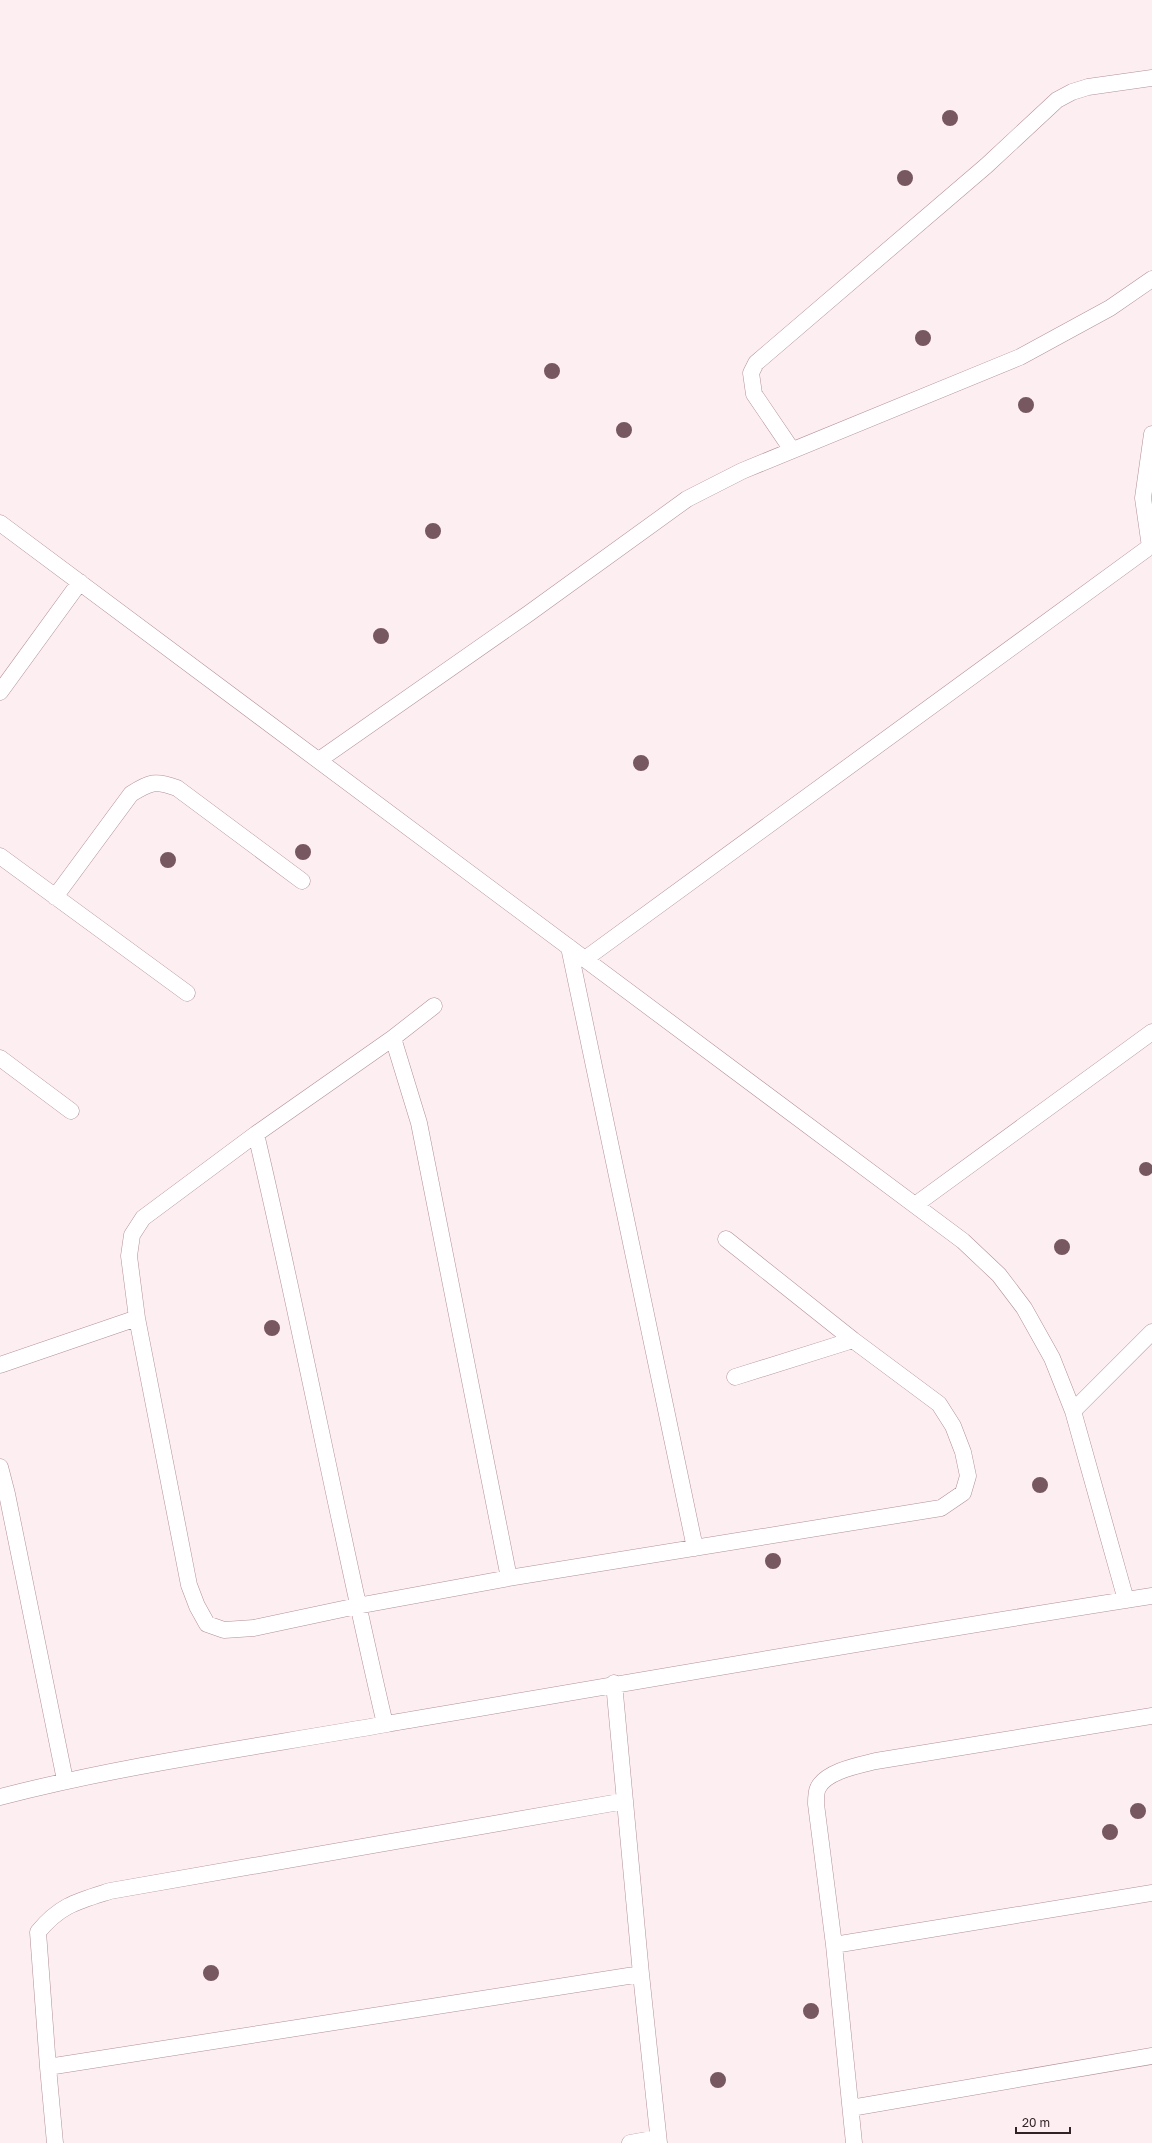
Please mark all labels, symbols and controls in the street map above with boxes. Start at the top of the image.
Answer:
scale bar [1016,2109,1070,2135]
text: 20 m [1022,2115,1050,2130]

